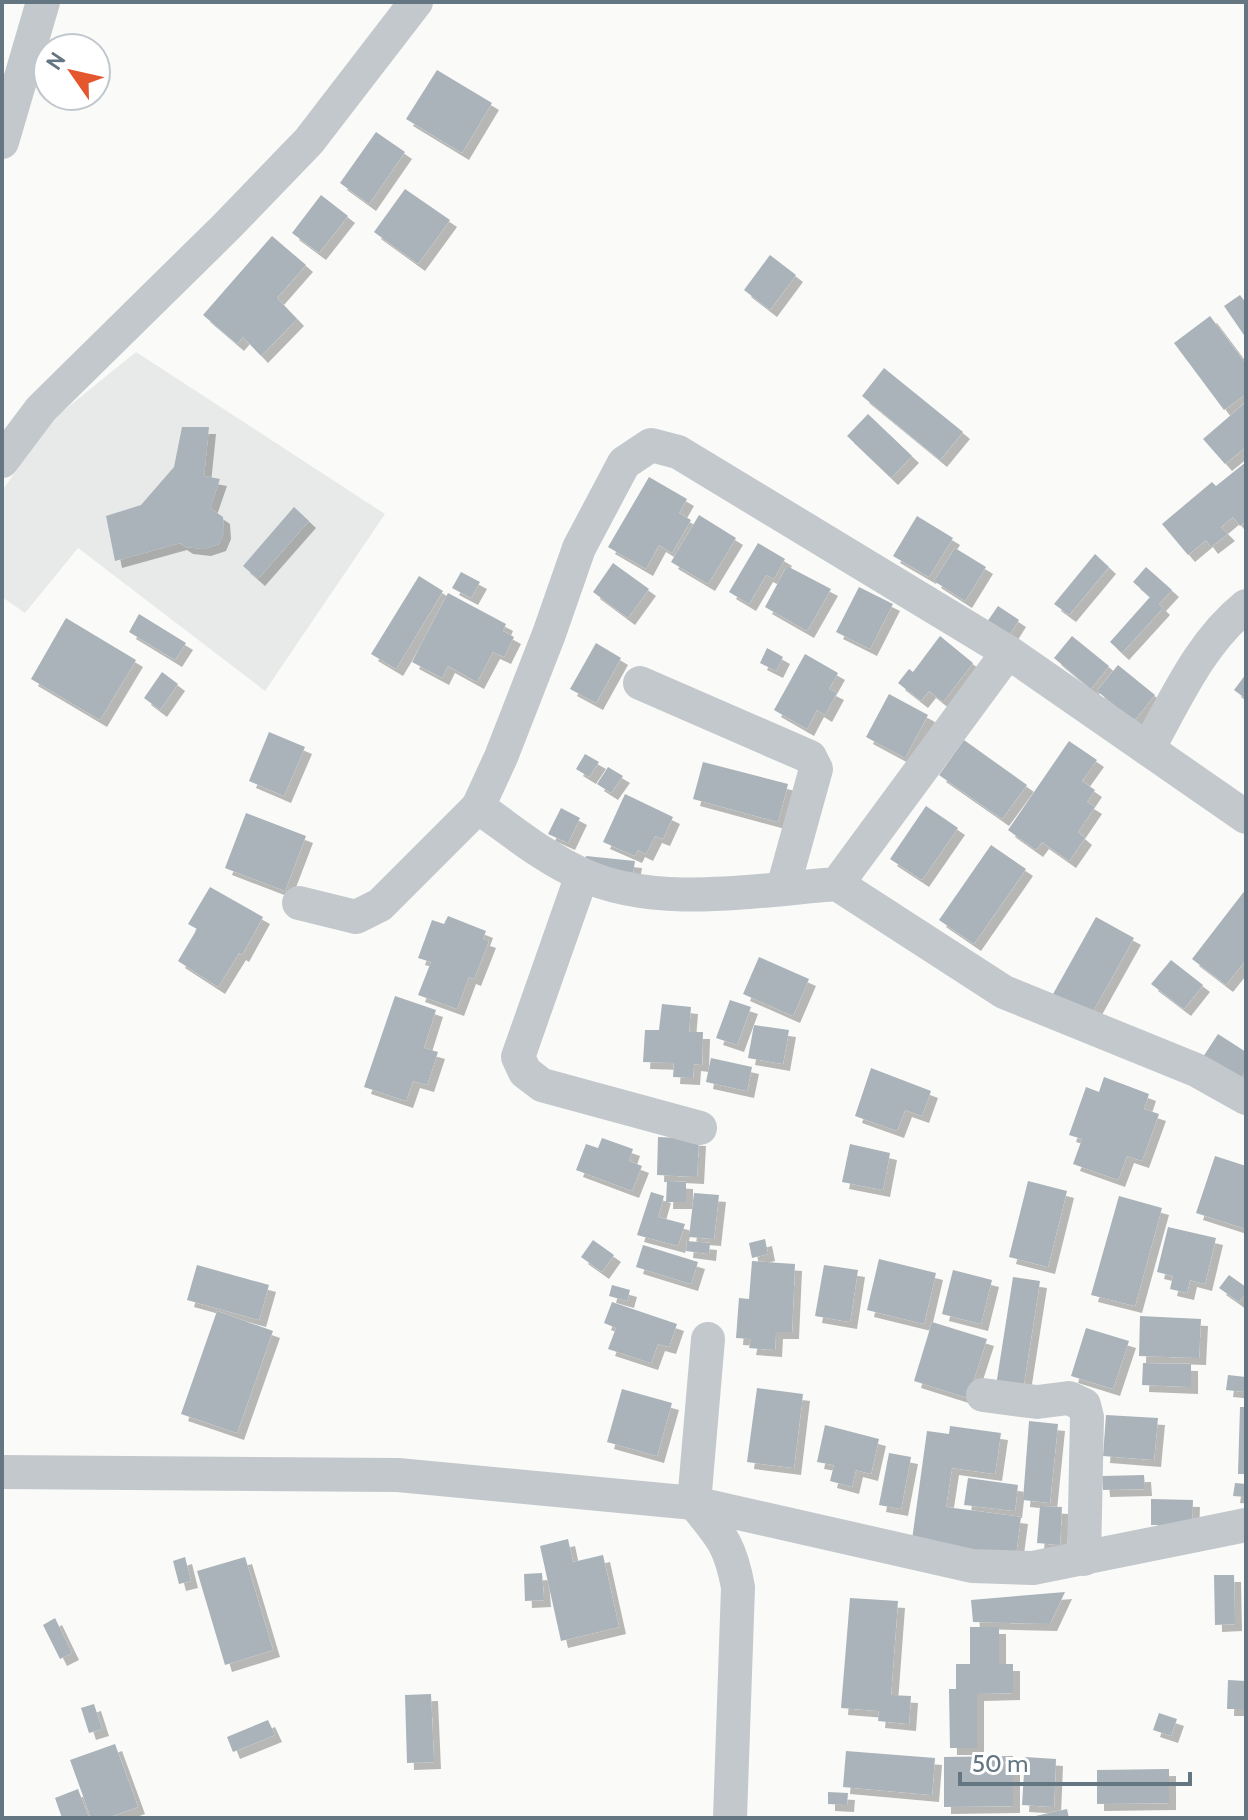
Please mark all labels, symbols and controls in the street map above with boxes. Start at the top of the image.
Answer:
north arrow [32,32,112,112]
text: N [40,47,71,75]
scale bar [960,1736,1190,1786]
text: 50 m [972,1749,1028,1778]

